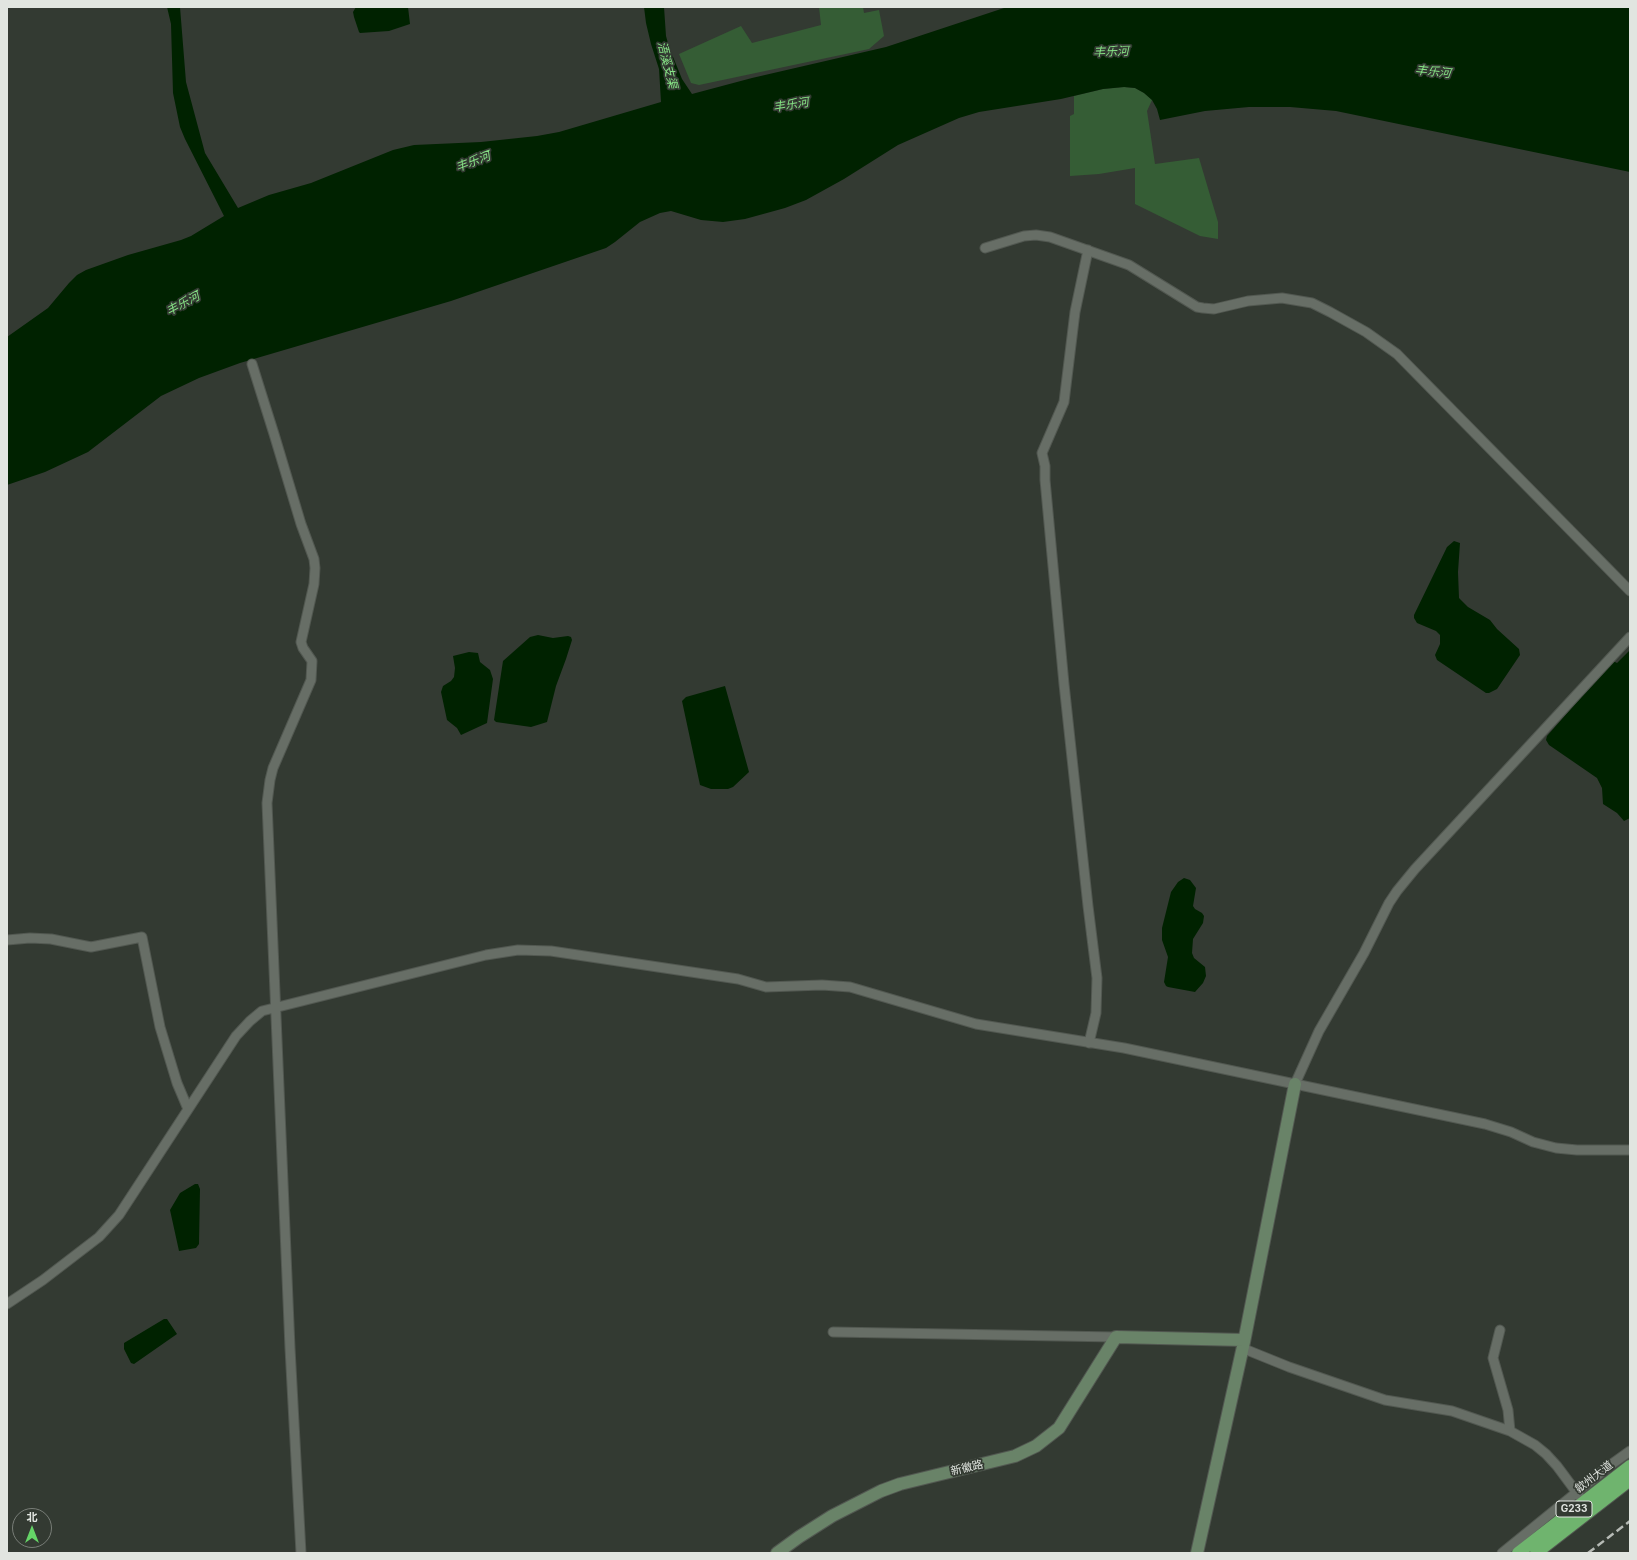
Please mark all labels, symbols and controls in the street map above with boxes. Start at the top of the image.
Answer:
water label: 浯溪支渠 [654,40,680,90]
water label: 丰乐河 [1093,44,1129,60]
water label: 丰乐河 [1414,63,1452,81]
water label: 丰乐河 [772,95,810,115]
water label: 丰乐河 [454,149,492,175]
water label: 丰乐河 [164,289,202,319]
street label: 新徽路 [949,1458,985,1478]
street label: 歙州大道 [1572,1458,1616,1496]
road number: G233 [1556,1501,1592,1517]
north arrow [12,1508,52,1548]
text: 北 [27,1510,38,1524]

